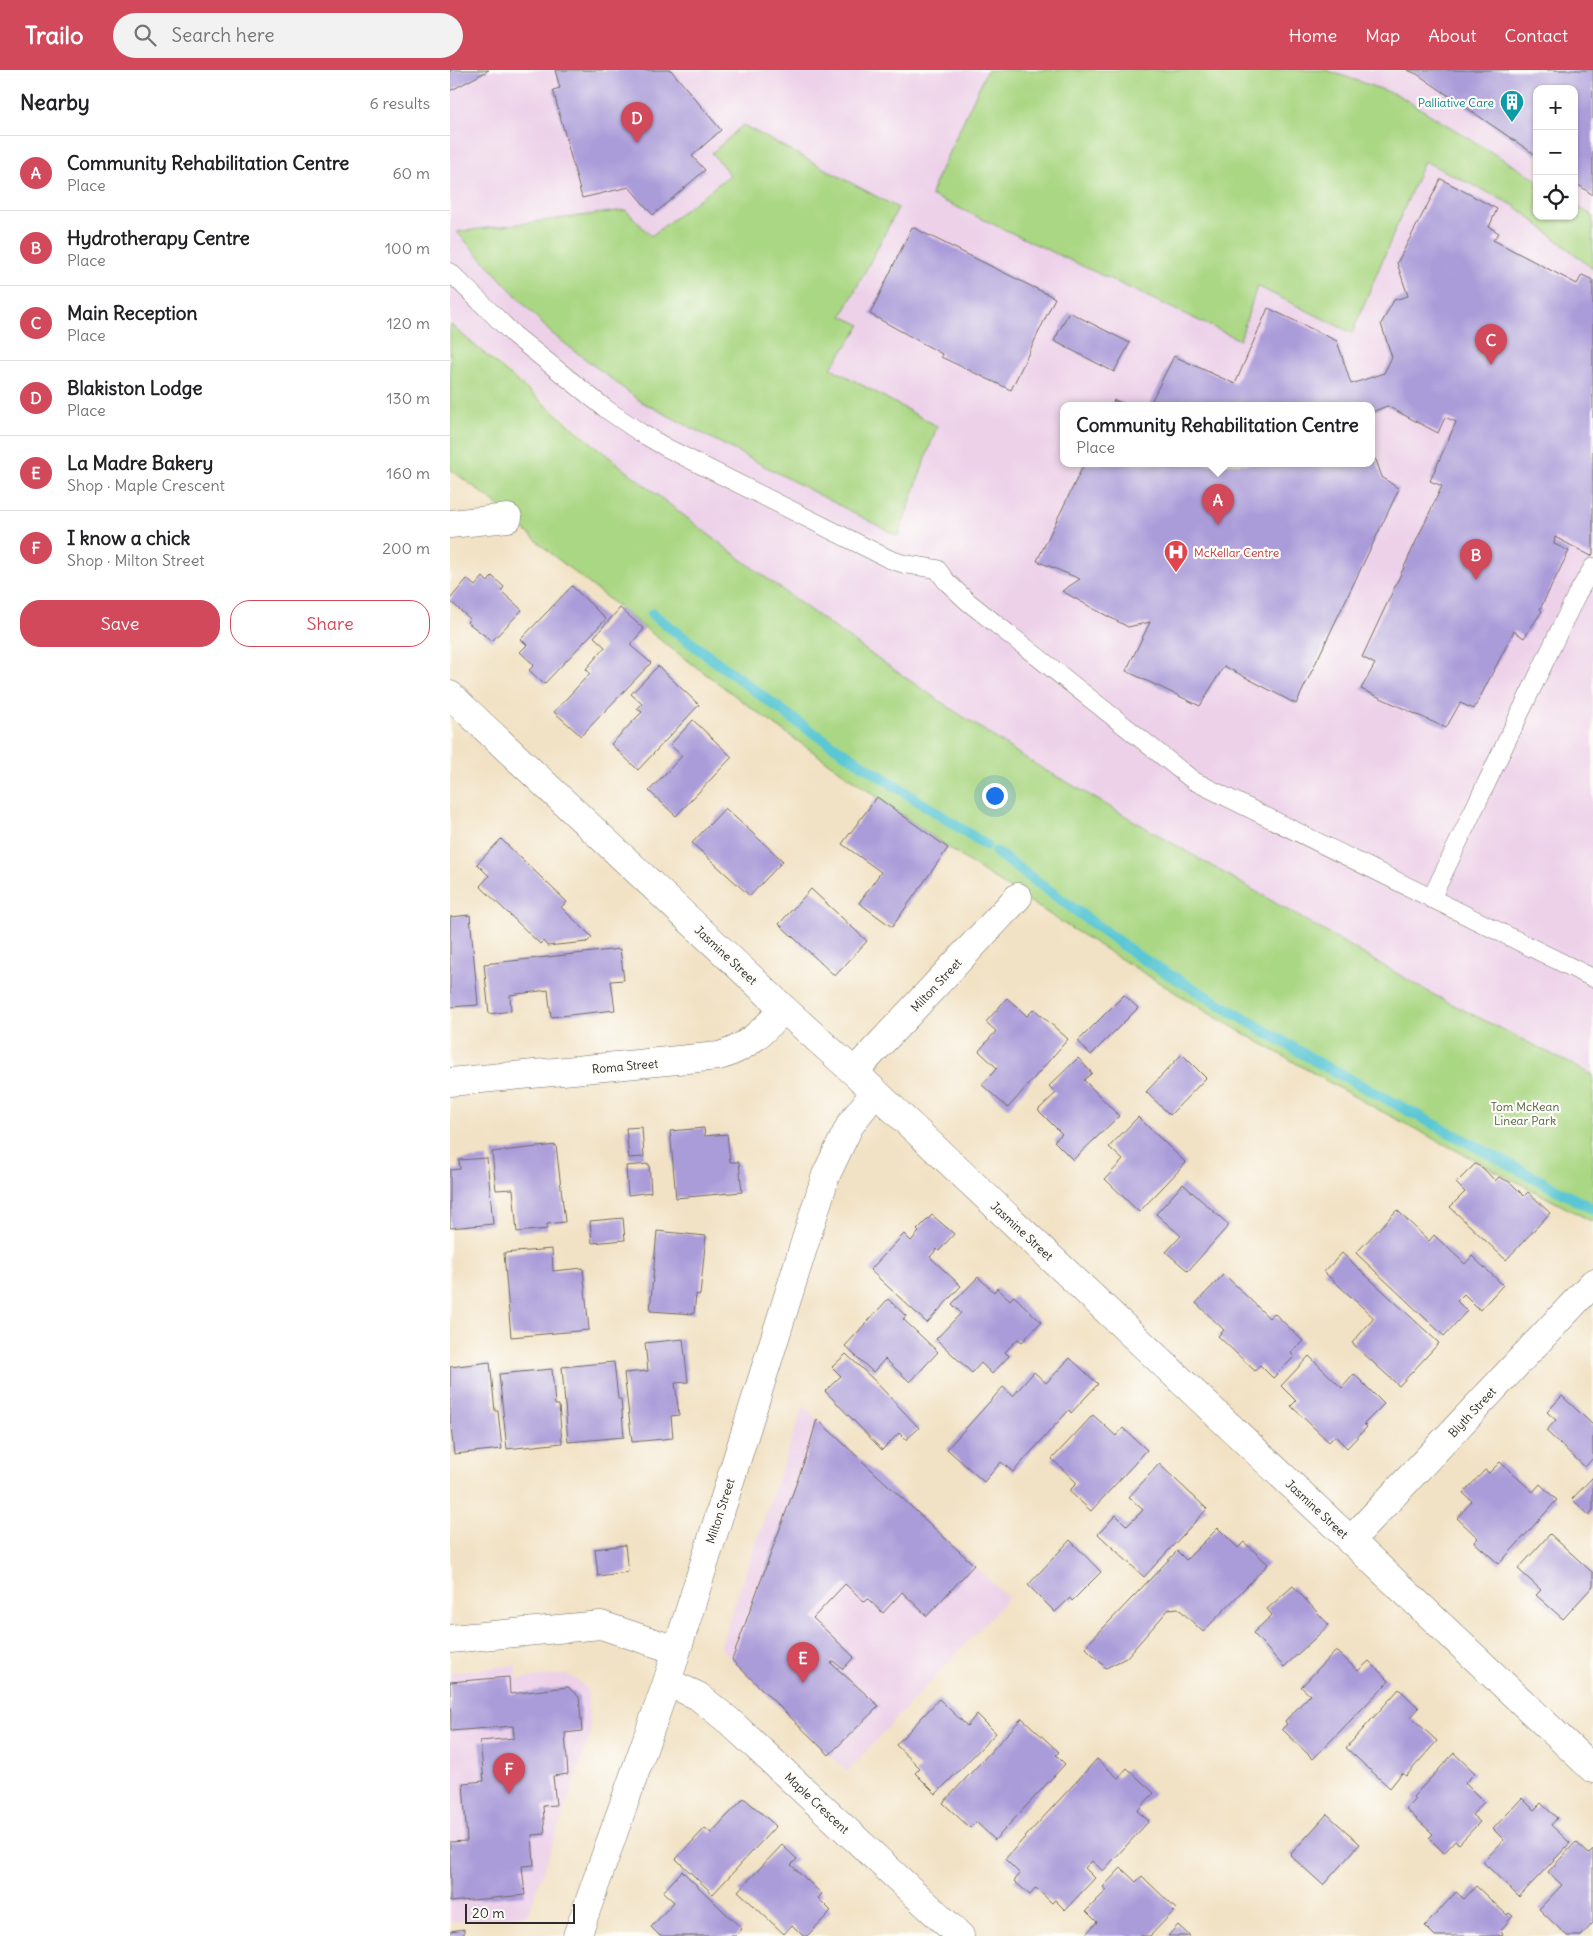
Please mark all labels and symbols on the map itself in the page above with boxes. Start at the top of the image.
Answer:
building icon: Palliative Care [1499,89,1525,123]
place label: Palliative Care [1418,95,1494,110]
pin: D [621,102,653,143]
pin: C [1475,324,1507,365]
pin: A [1202,484,1234,525]
hospital icon: McKellar Centre [1163,539,1189,573]
pin: B [1460,539,1492,580]
place label: McKellar Centre [1194,545,1279,560]
your location [982,783,1008,809]
street label: Jasmine Street [692,922,760,988]
street label: Milton Street [907,955,965,1015]
street label: Roma Street [591,1056,659,1076]
park label: Tom McKean Linear Park [1491,1099,1559,1128]
street label: Jasmine Street [988,1198,1056,1264]
street label: Blyth Street [1445,1384,1499,1440]
street label: Milton Street [702,1476,738,1546]
street label: Jasmine Street [1283,1476,1351,1542]
pin: E [787,1642,819,1683]
pin: F [493,1753,525,1794]
street label: Maple Crescent [782,1769,852,1837]
scale bar [465,1901,575,1924]

